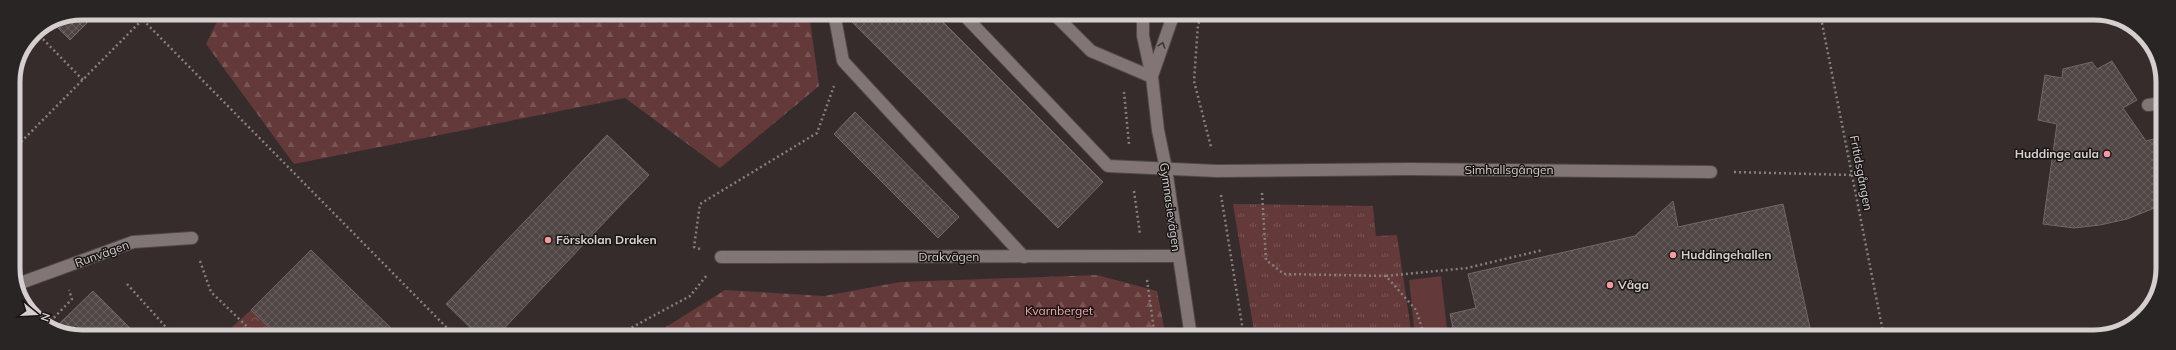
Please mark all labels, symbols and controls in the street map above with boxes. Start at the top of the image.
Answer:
one-way arrow [1157,41,1166,48]
street label: Fritidsgången [1847,134,1876,212]
place label: Huddinge aula [2015,146,2099,161]
marker: Huddinge aula [2102,149,2112,159]
street label: Gymnasievägen [1157,162,1184,252]
street label: Simhallsgången [1464,162,1554,177]
place label: Förskolan Draken [556,232,657,247]
marker: Förskolan Draken [543,235,553,245]
street label: Runvägen [73,237,131,270]
place label: Huddingehallen [1681,247,1771,262]
street label: Drakvägen [919,249,979,264]
marker: Huddingehallen [1668,250,1678,260]
place label: Våga [1617,277,1649,292]
marker: Våga [1605,280,1615,290]
north arrow [16,294,56,334]
park label: Kvarnberget [1025,303,1093,318]
text: N [38,311,53,323]

